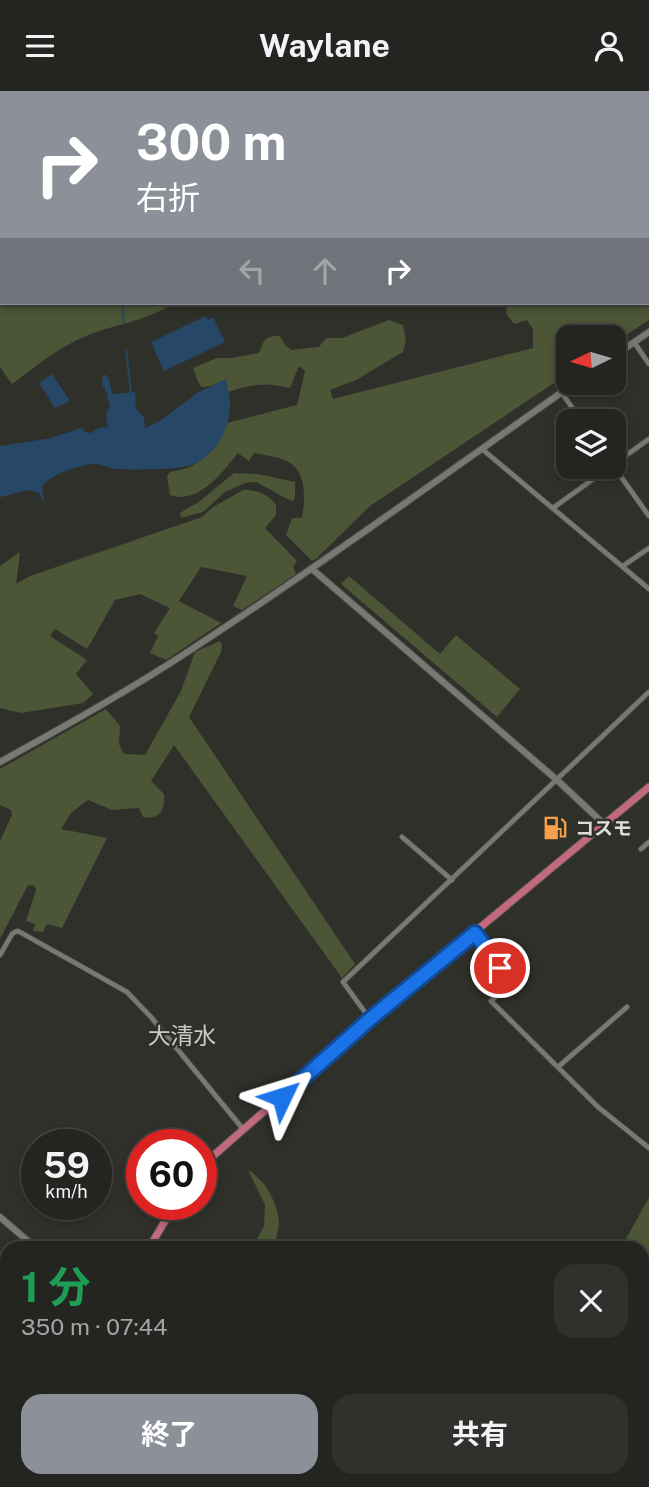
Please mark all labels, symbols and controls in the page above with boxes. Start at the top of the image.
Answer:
icon: menu [21,27,59,65]
text: Waylane [259,27,390,64]
icon: person [590,27,628,65]
text: 300 m [136,113,286,171]
icon: right [21,119,112,210]
text: 右折 [136,179,200,216]
icon: left [233,252,271,290]
icon: ahead [306,252,344,290]
icon: right [379,252,417,290]
north arrow [556,325,626,395]
map controls [556,325,626,479]
button: layers [556,409,626,479]
fuel station icon: コスモ [541,814,569,842]
place label: コスモ [575,817,632,839]
pin [470,938,530,998]
icon: arrive [481,949,519,987]
district label: 大清水 [148,1022,217,1049]
position arrow [245,1060,319,1134]
speed limit sign: 60 [126,1129,217,1220]
text: 59 [43,1145,90,1186]
text: km/h [45,1181,88,1202]
text: 1 分 [21,1262,90,1311]
button: close [554,1264,628,1338]
text: 350 m · 07:44 [21,1313,168,1340]
button: 終了 [21,1394,318,1474]
button: 共有 [332,1394,628,1474]

